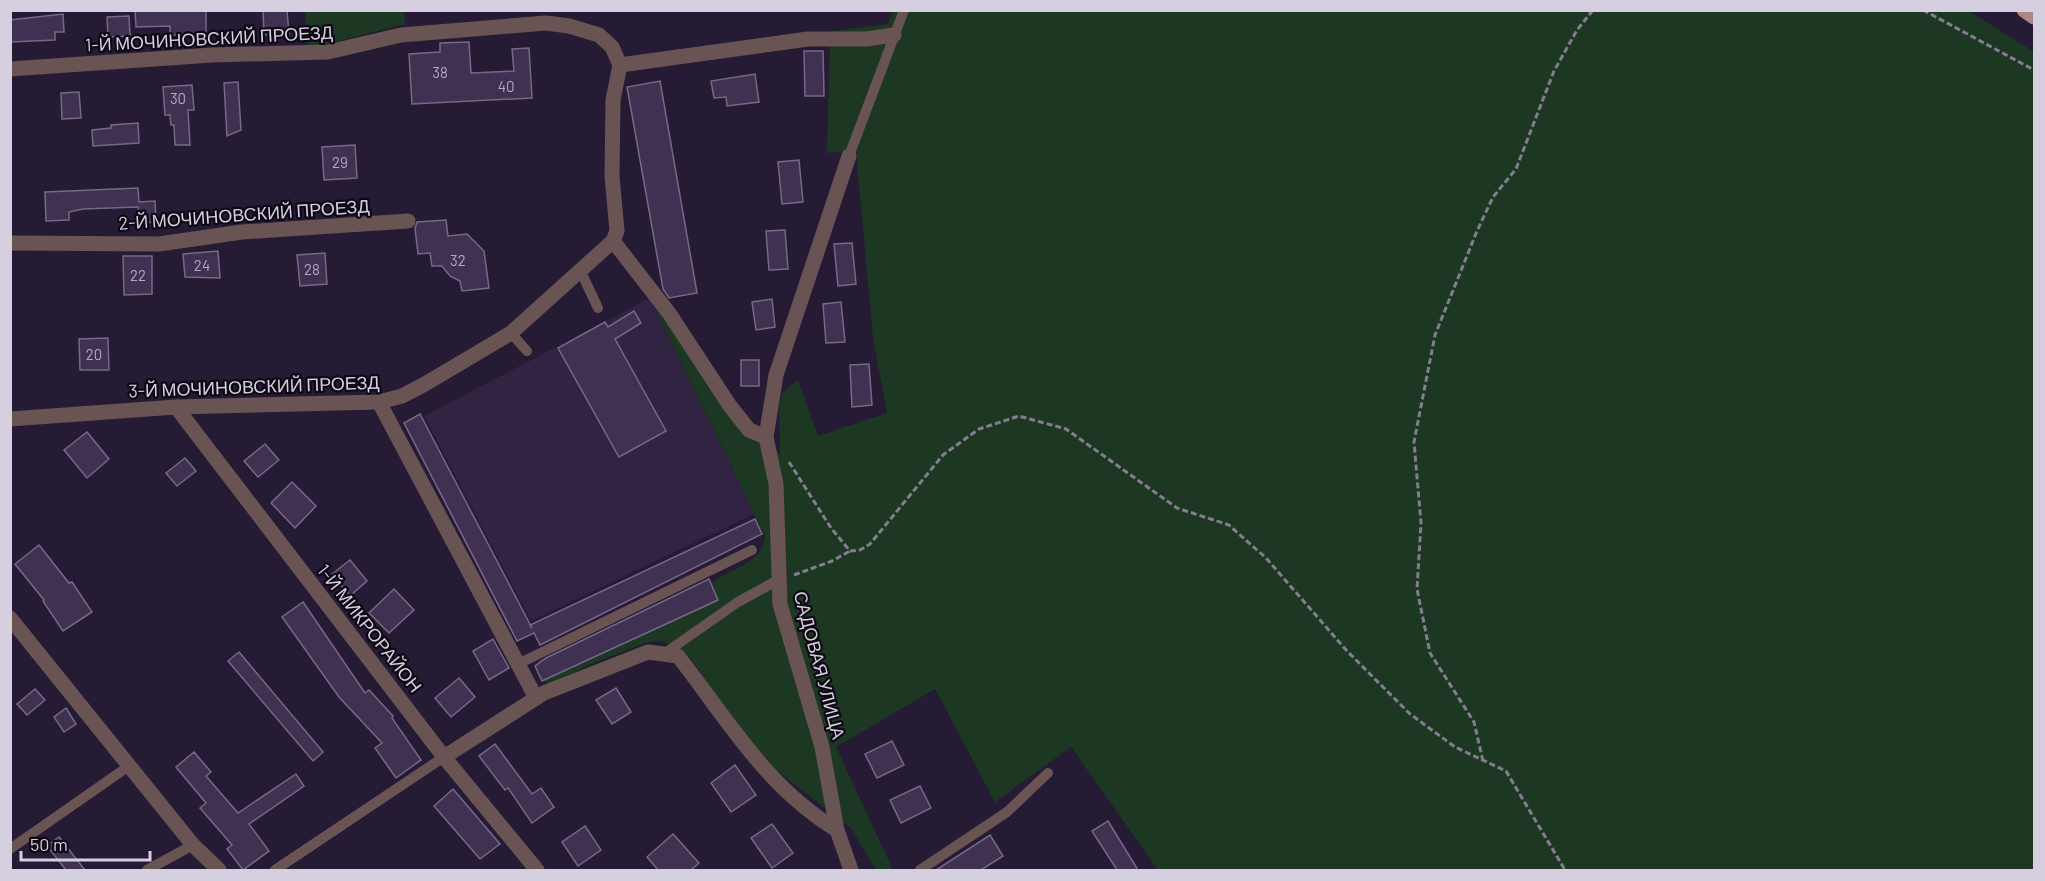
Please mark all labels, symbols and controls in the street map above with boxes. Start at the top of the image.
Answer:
street label: 1-Й МОЧИНОВСКИЙ ПРОЕЗД [85,21,333,55]
house number: 38 [432,63,448,81]
house number: 40 [498,77,514,95]
house number: 30 [170,89,186,107]
house number: 29 [332,153,348,171]
street label: 2-Й МОЧИНОВСКИЙ ПРОЕЗД [118,194,370,234]
house number: 32 [450,251,466,269]
house number: 24 [194,256,210,274]
house number: 28 [304,260,320,278]
house number: 22 [130,266,146,284]
house number: 20 [86,345,102,363]
street label: 3-Й МОЧИНОВСКИЙ ПРОЕЗД [128,371,380,401]
street label: 1-Й МИКРОРАЙОН [313,559,427,697]
street label: САДОВАЯ УЛИЦА [790,589,850,741]
scale bar [21,824,150,862]
text: 50 m [30,833,68,855]

